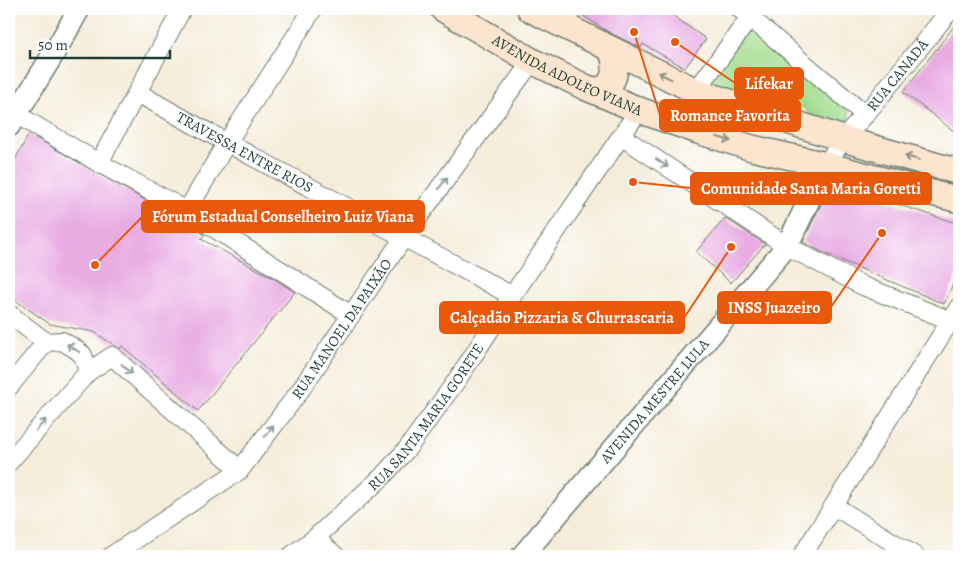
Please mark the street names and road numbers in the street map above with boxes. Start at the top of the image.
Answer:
street label: AVENIDA ADOLFO VIANA [488,29,646,120]
street label: RUA CANADÁ [862,35,933,115]
street label: TRAVESSA ENTRE RIOS [173,107,317,197]
street label: RUA MANOEL DA PAIXÃO [287,255,396,403]
street label: AVENIDA MESTRE LULA [595,334,714,468]
street label: RUA SANTA MARIA GORETE [363,339,488,495]

